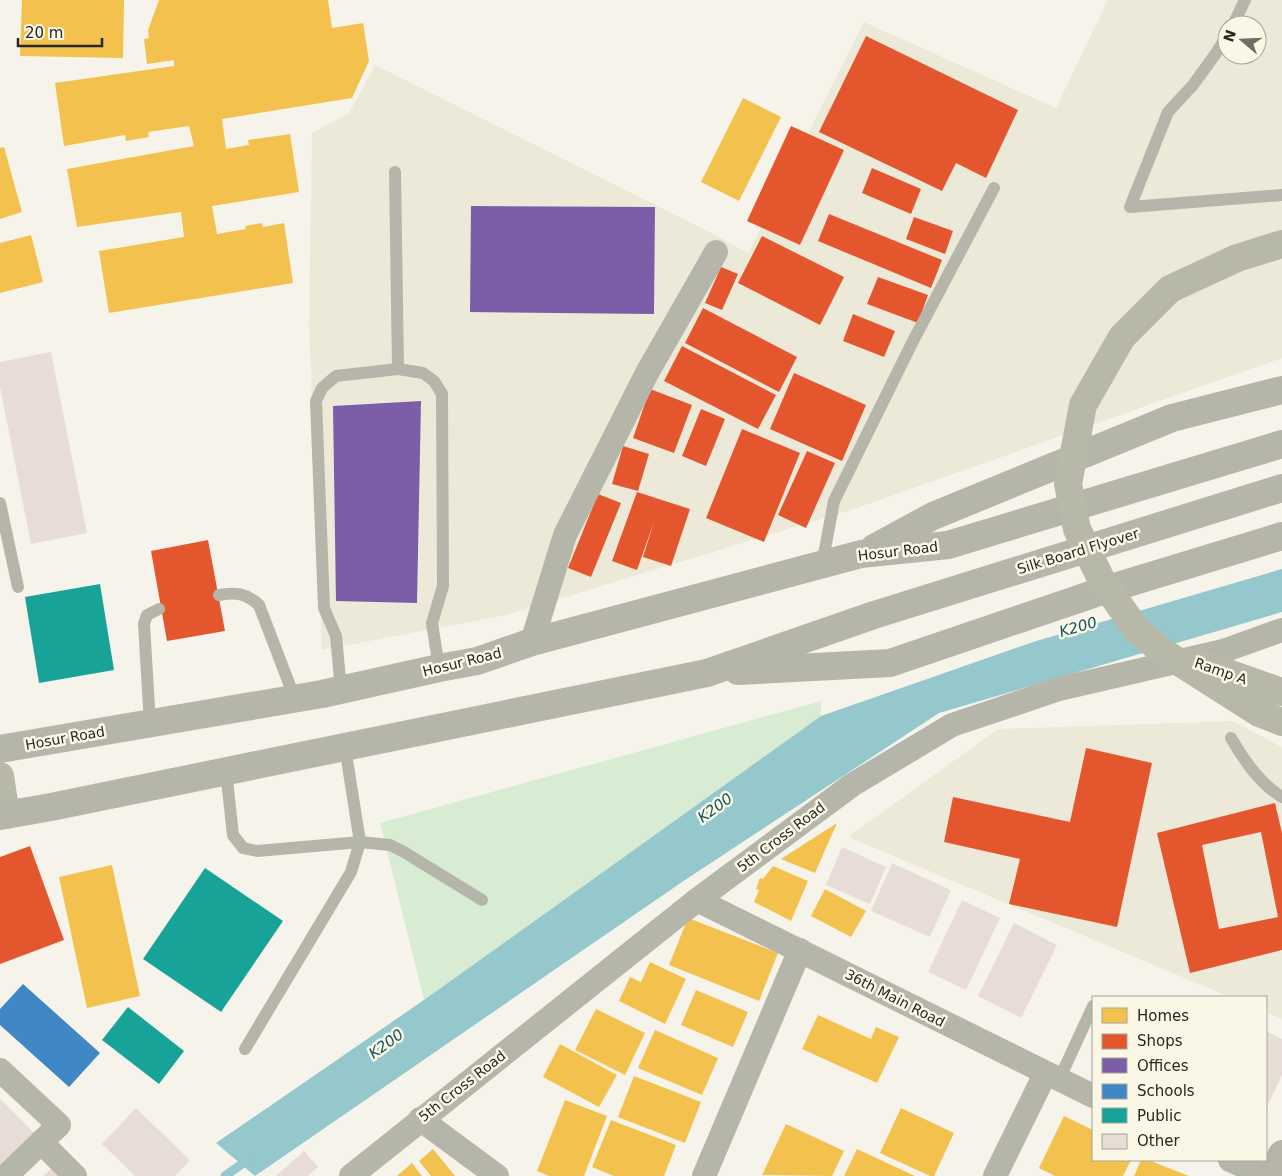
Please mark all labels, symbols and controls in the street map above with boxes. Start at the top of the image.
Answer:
scale bar [18,15,101,47]
north arrow [1217,15,1267,65]
text: 20 m [25,24,63,42]
text: N [1220,28,1239,44]
street label: Silk Board Flyover [1015,525,1141,577]
street label: Hosur Road [857,538,939,564]
water label: K200 [1057,613,1099,641]
street label: Hosur Road [421,644,503,680]
street label: Ramp A [1193,655,1250,688]
street label: Hosur Road [24,723,106,753]
water label: K200 [694,789,736,827]
street label: 5th Cross Road [734,799,828,875]
street label: 36th Main Road [843,966,947,1030]
legend [1092,996,1267,1161]
text: Homes [1137,1007,1189,1025]
water label: K200 [365,1025,407,1063]
text: Shops [1137,1032,1183,1050]
street label: 5th Cross Road [415,1047,509,1125]
text: Offices [1137,1057,1189,1075]
text: Schools [1137,1082,1195,1100]
text: Public [1137,1107,1181,1125]
text: Other [1137,1132,1180,1150]

